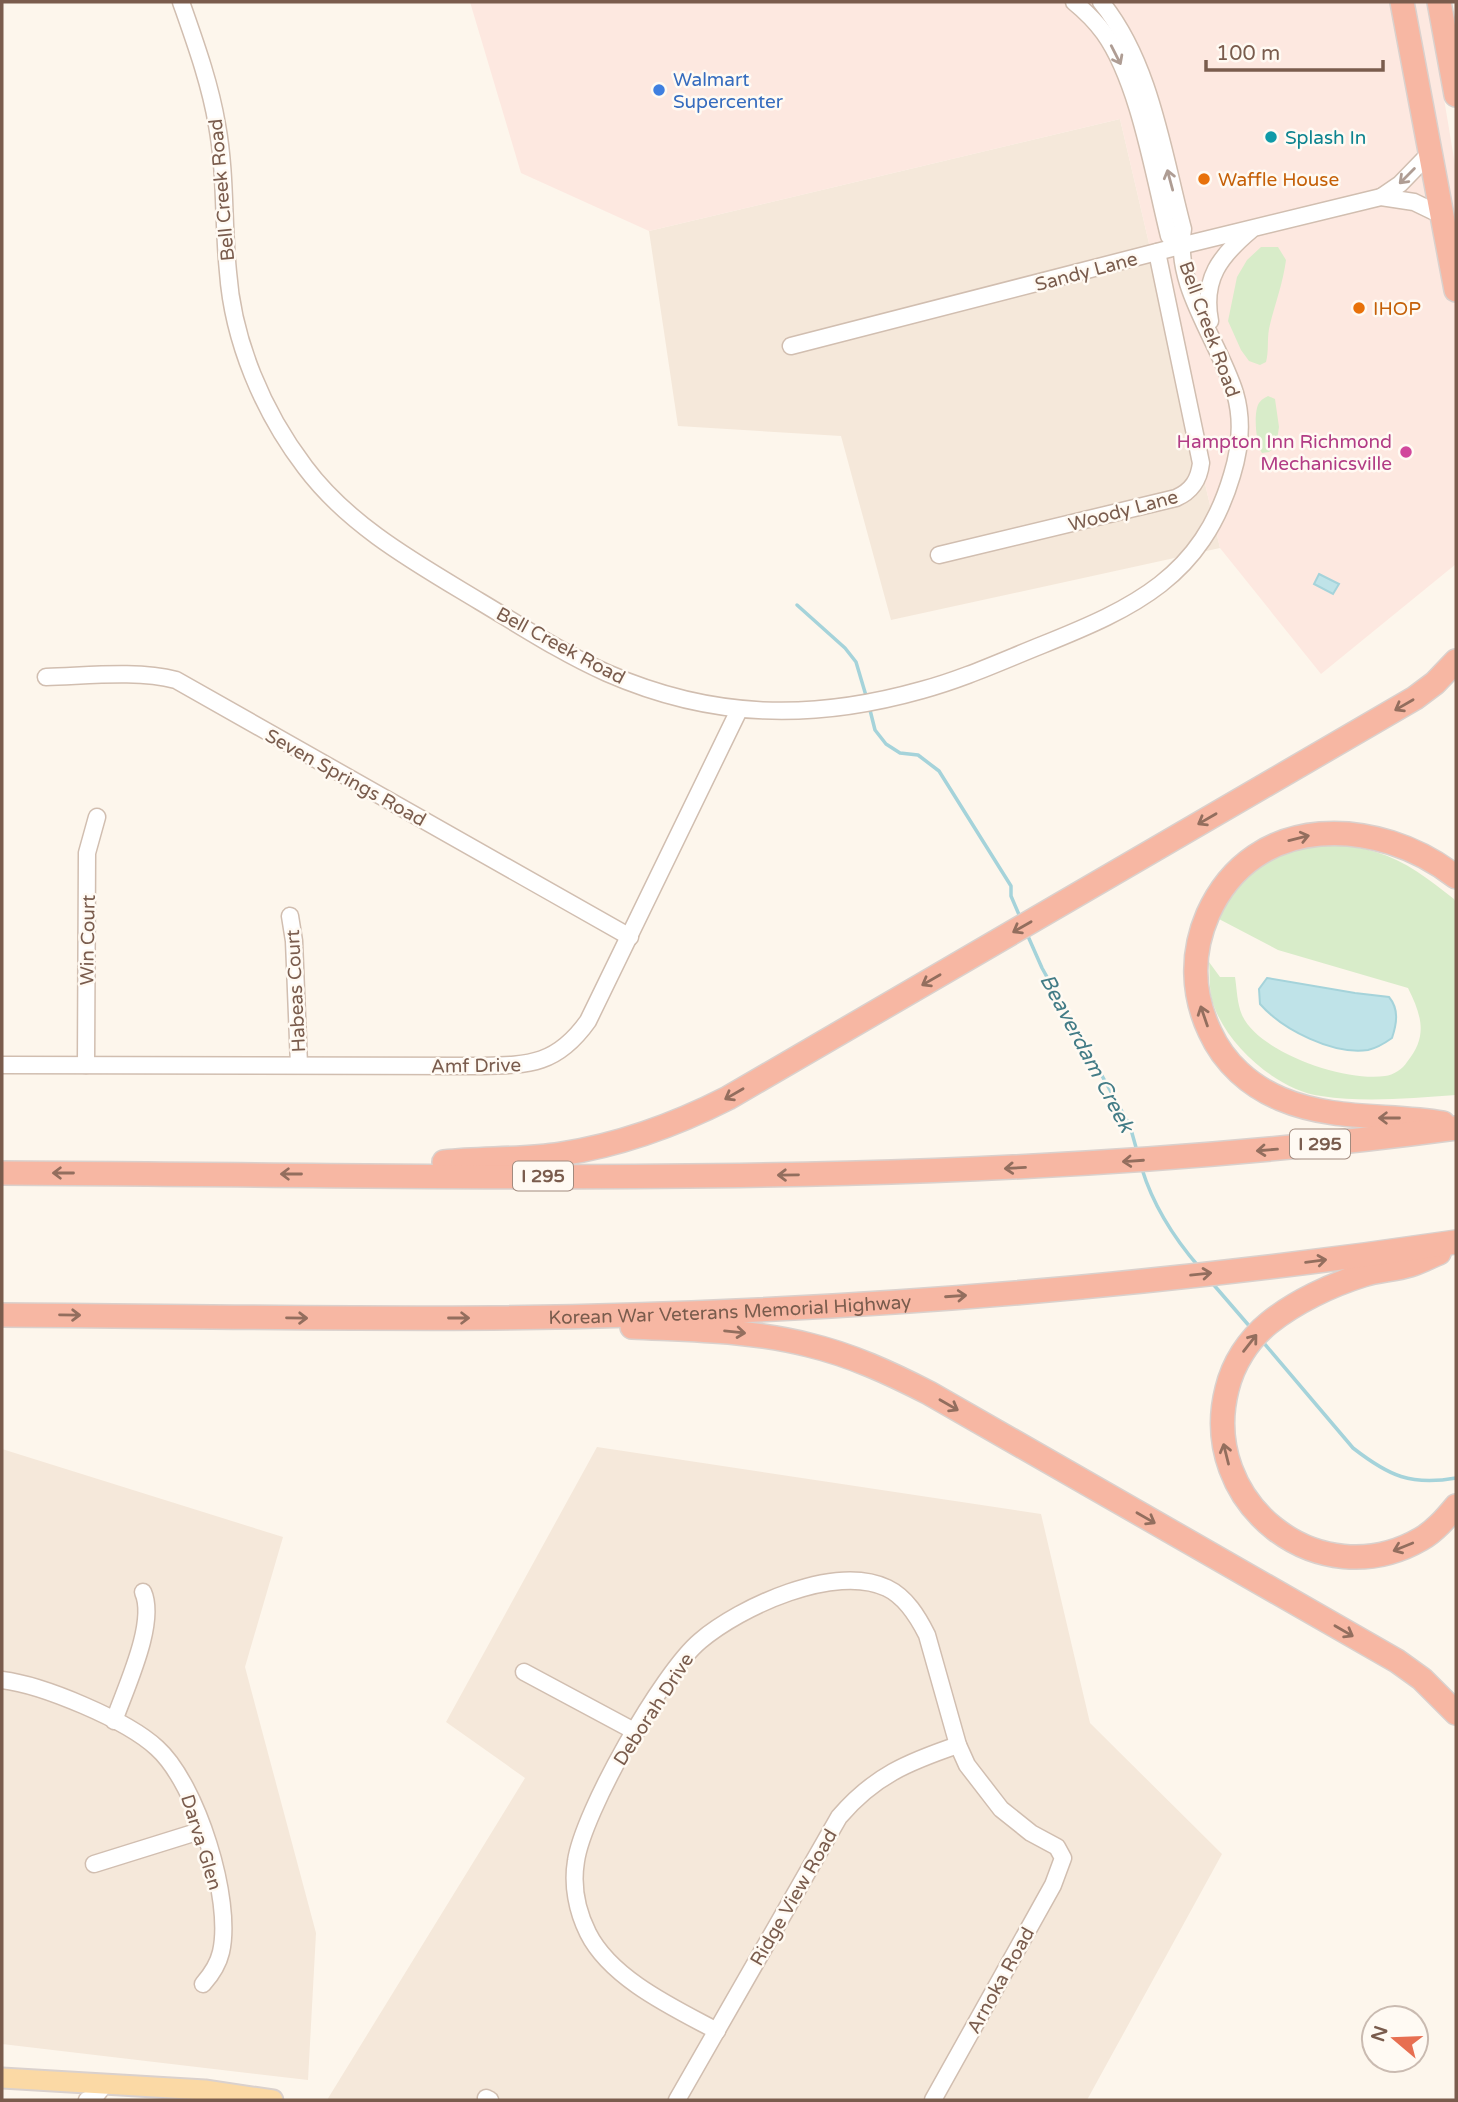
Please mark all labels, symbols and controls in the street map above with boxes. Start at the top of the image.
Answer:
scale bar [1206,28,1383,72]
text: 100 m [1216,41,1280,66]
one-way arrow [1110,44,1123,65]
place label: Walmart Supercenter [673,69,784,113]
marker: Walmart Supercenter [651,82,667,98]
street label: Bell Creek Road [205,118,239,262]
place label: Splash In [1285,127,1366,149]
marker: Splash In [1263,129,1279,145]
one-way arrow [1399,168,1416,185]
one-way arrow [1163,169,1176,192]
place label: Waffle House [1218,169,1339,191]
marker: Waffle House [1196,171,1212,187]
street label: Sandy Lane [1033,248,1140,296]
street label: Bell Creek Road [1174,258,1244,400]
place label: IHOP [1373,298,1421,320]
marker: IHOP [1351,300,1367,316]
place label: Hampton Inn Richmond Mechanicsville [1177,431,1392,475]
marker: Hampton Inn Richmond Mechanicsville [1398,444,1414,460]
street label: Woody Lane [1066,486,1180,536]
street label: Bell Creek Road [492,603,629,689]
one-way arrow [1394,698,1414,712]
street label: Seven Springs Road [261,725,430,831]
one-way arrow [1198,812,1218,826]
one-way arrow [1287,831,1310,844]
street label: Win Court [76,894,100,986]
one-way arrow [1013,920,1033,934]
street label: Habeas Court [282,929,310,1053]
water label: Beaverdam Creek [1034,970,1140,1138]
one-way arrow [921,973,941,987]
one-way arrow [1197,1005,1209,1027]
street label: Amf Drive [431,1054,521,1078]
one-way arrow [725,1088,745,1102]
one-way arrow [1377,1111,1400,1125]
road number: I 295 [1290,1129,1350,1158]
one-way arrow [1256,1143,1279,1156]
one-way arrow [1122,1155,1145,1168]
road number: I 295 [513,1162,573,1190]
one-way arrow [1004,1162,1027,1175]
one-way arrow [52,1166,75,1180]
one-way arrow [280,1167,303,1181]
one-way arrow [777,1168,800,1182]
one-way arrow [1304,1254,1326,1267]
one-way arrow [1190,1267,1212,1280]
one-way arrow [944,1289,967,1302]
street label: Korean War Veterans Memorial Highway [548,1291,912,1329]
one-way arrow [58,1308,81,1322]
one-way arrow [286,1311,309,1325]
one-way arrow [448,1311,471,1325]
one-way arrow [724,1326,746,1339]
one-way arrow [1243,1334,1258,1352]
one-way arrow [938,1399,959,1412]
one-way arrow [1219,1443,1232,1466]
one-way arrow [1136,1511,1156,1525]
one-way arrow [1392,1541,1414,1554]
one-way arrow [1333,1624,1353,1638]
street label: Deborah Drive [609,1649,698,1770]
street label: Darva Glen [176,1792,226,1893]
street label: Ridge View Road [746,1825,842,1970]
street label: Arnoka Road [963,1924,1039,2037]
north arrow [1360,2004,1430,2074]
text: N [1367,2023,1393,2045]

